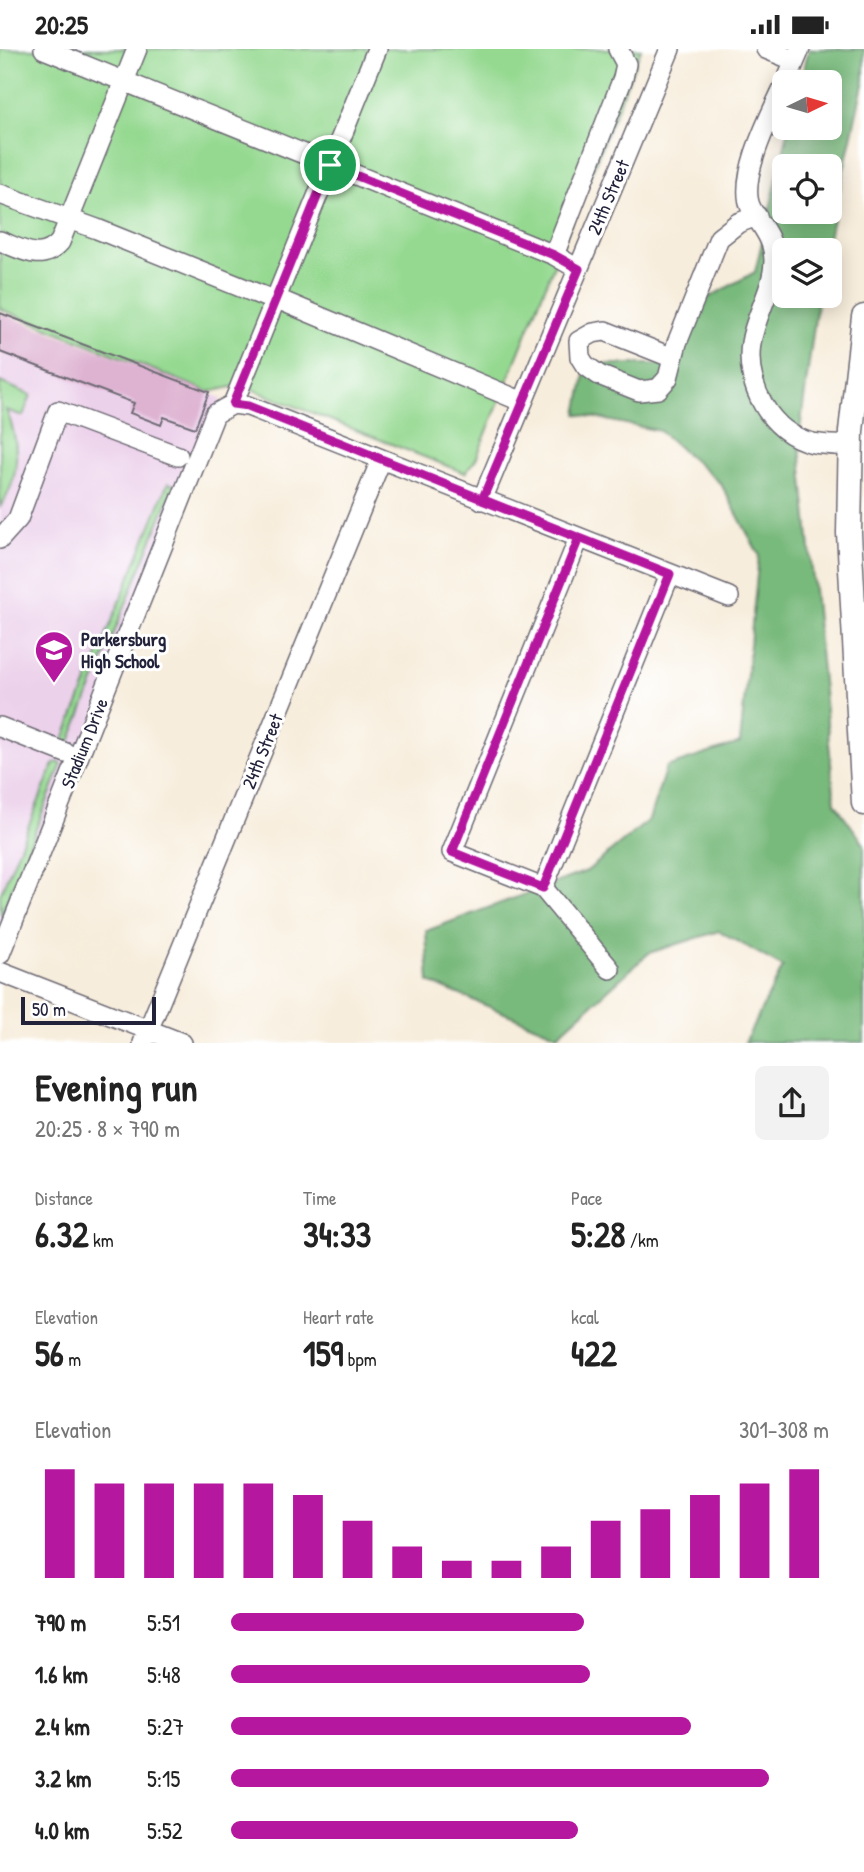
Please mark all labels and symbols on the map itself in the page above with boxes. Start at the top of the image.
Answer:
north arrow [772,70,842,140]
pin [300,135,360,195]
street label: 24th Street [581,155,636,239]
place label: Parkersburg High School [81,626,167,675]
school or university icon: Parkersburg High School [33,629,75,684]
street label: Stadium Drive [54,694,114,792]
street label: 24th Street [235,709,289,793]
scale bar [21,994,156,1025]

